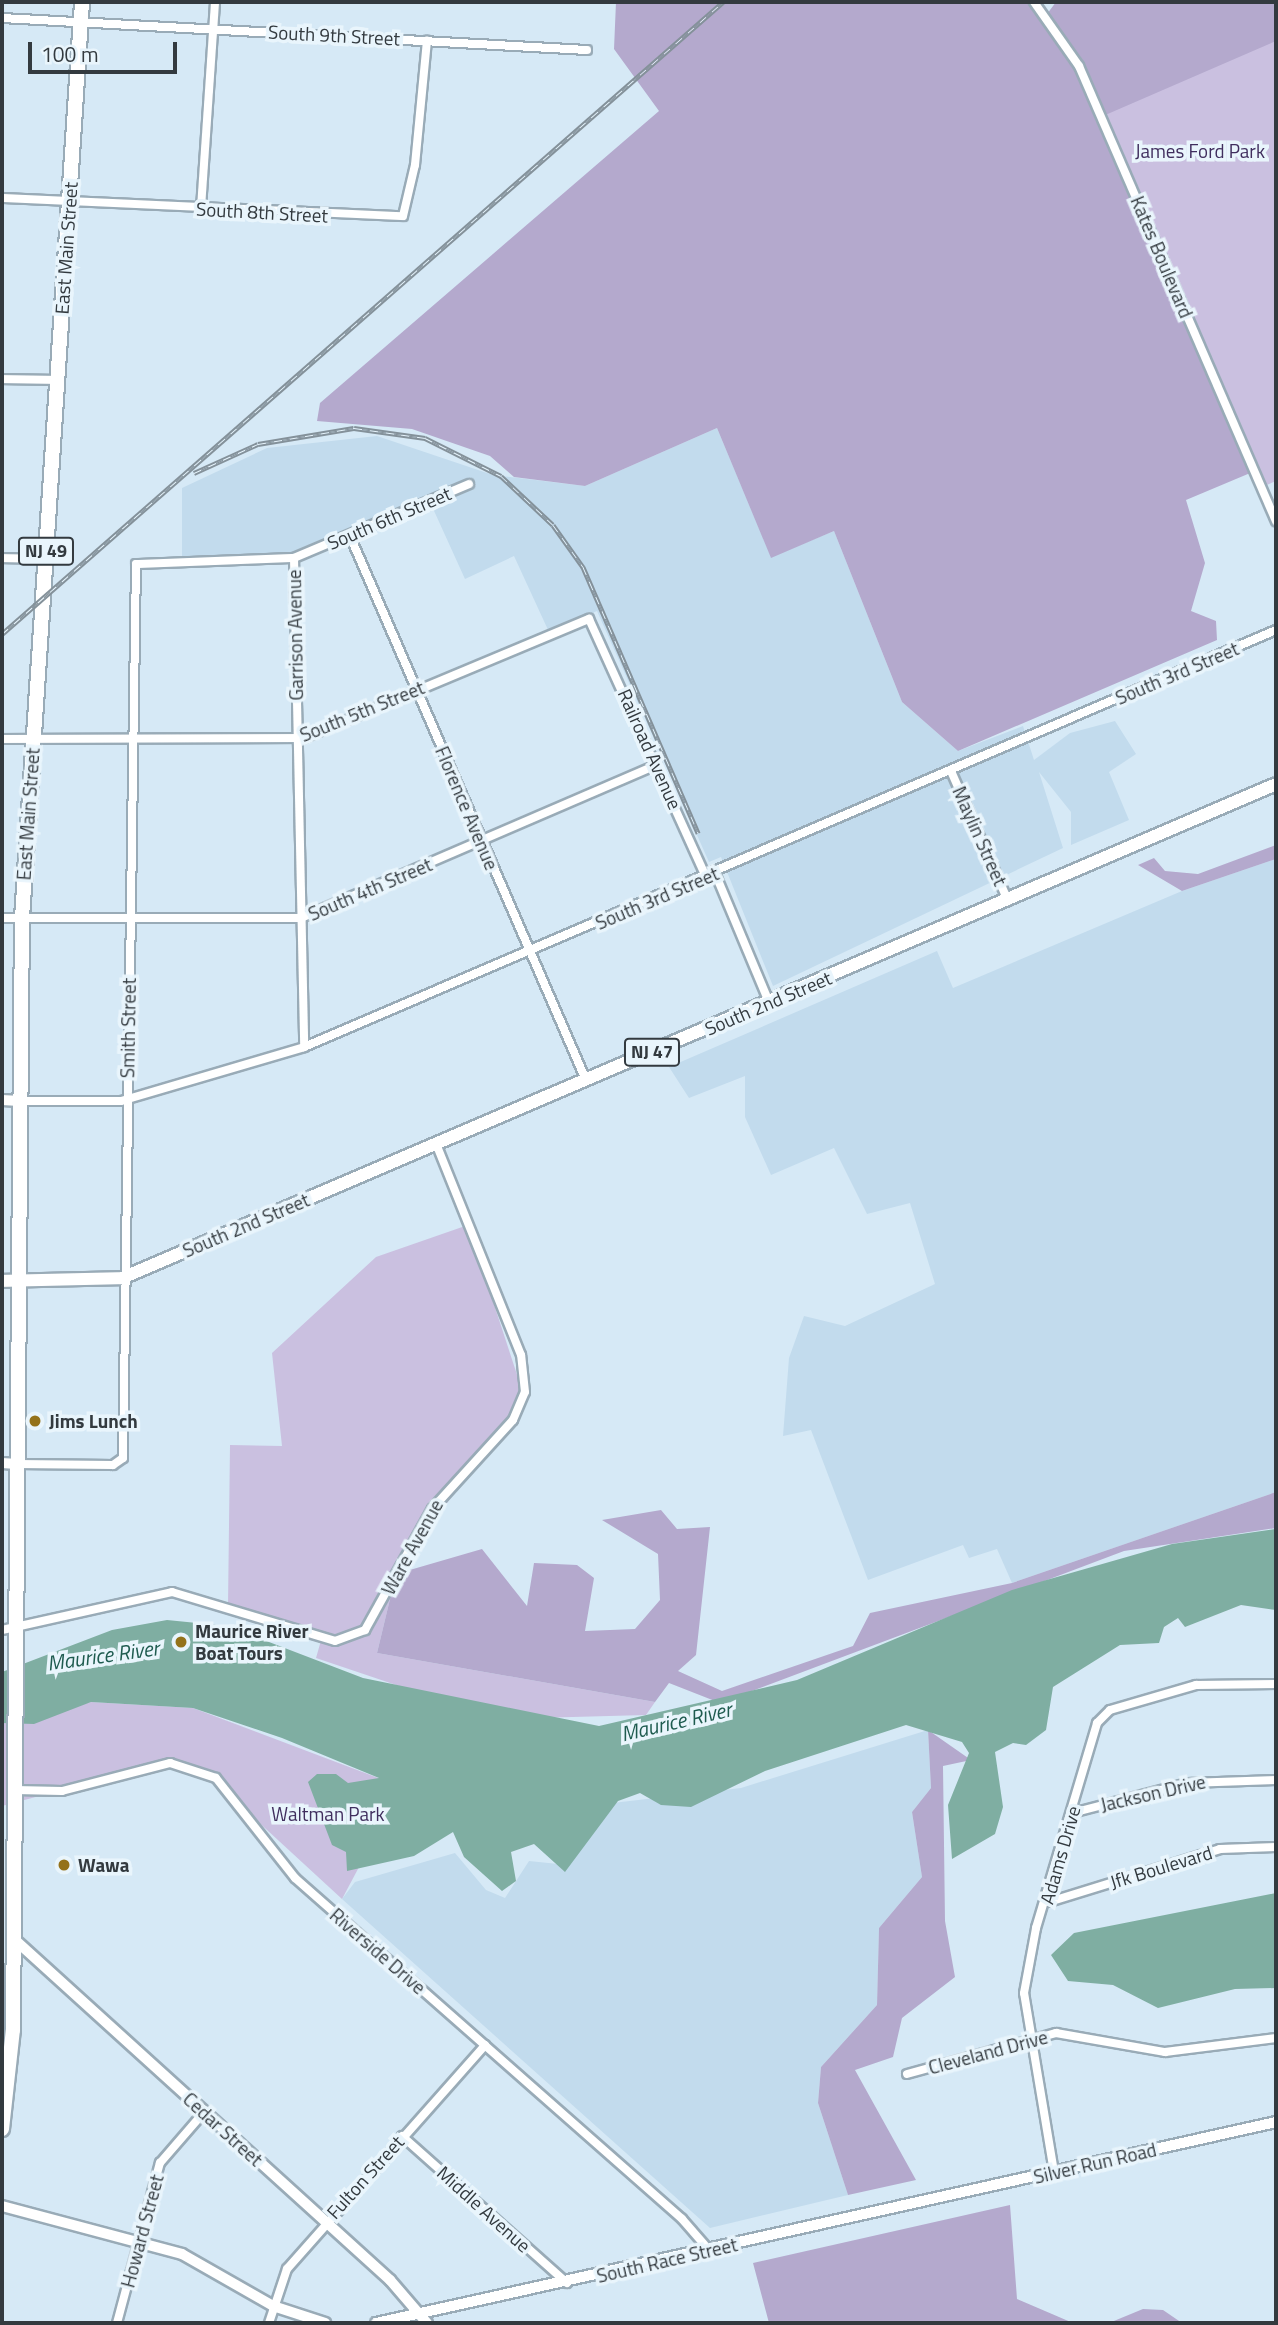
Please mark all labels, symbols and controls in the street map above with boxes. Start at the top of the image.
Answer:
street label: South 9th Street [267,20,401,50]
scale bar [32,28,180,72]
text: 100 m [41,38,98,70]
park label: James Ford Park [1135,140,1265,162]
street label: East Main Street [50,181,82,315]
street label: Kates Boulevard [1126,193,1198,321]
street label: South 8th Street [195,197,329,227]
street label: South 6th Street [324,482,454,554]
road number: NJ 49 [16,536,76,566]
street label: Garrison Avenue [282,569,308,701]
street label: South 3rd Street [1112,637,1242,709]
street label: South 5th Street [296,676,428,746]
street label: Railroad Avenue [613,685,687,813]
street label: Florence Avenue [431,743,503,873]
street label: East Main Street [12,747,44,881]
street label: Maylin Street [948,783,1012,889]
street label: South 4th Street [305,853,435,925]
street label: South 3rd Street [592,862,722,934]
street label: South 2nd Street [701,966,835,1040]
street label: Smith Street [116,978,140,1078]
road number: NJ 47 [622,1037,682,1066]
street label: South 2nd Street [179,1188,313,1262]
place label: Jims Lunch [49,1410,138,1432]
marker: Jims Lunch [27,1413,43,1429]
street label: Ware Avenue [376,1495,448,1599]
place label: Maurice River Boat Tours [195,1620,309,1664]
marker: Maurice River Boat Tours [173,1634,189,1650]
water label: Maurice River [45,1635,161,1675]
water label: Maurice River [618,1696,734,1746]
street label: Jackson Drive [1098,1770,1208,1816]
park label: Waltman Park [271,1803,385,1825]
street label: Adams Drive [1035,1803,1085,1907]
street label: Jfk Boulevard [1107,1841,1215,1893]
place label: Wawa [78,1854,129,1876]
marker: Wawa [56,1857,72,1873]
street label: Riverside Drive [325,1903,431,1999]
street label: Cleveland Drive [926,2025,1050,2079]
street label: Cedar Street [179,2087,267,2171]
street label: Fulton Street [322,2131,408,2223]
street label: Silver Run Road [1031,2138,1159,2188]
street label: Middle Avenue [433,2161,535,2257]
street label: Howard Street [116,2172,168,2290]
street label: South Race Street [594,2233,740,2287]

